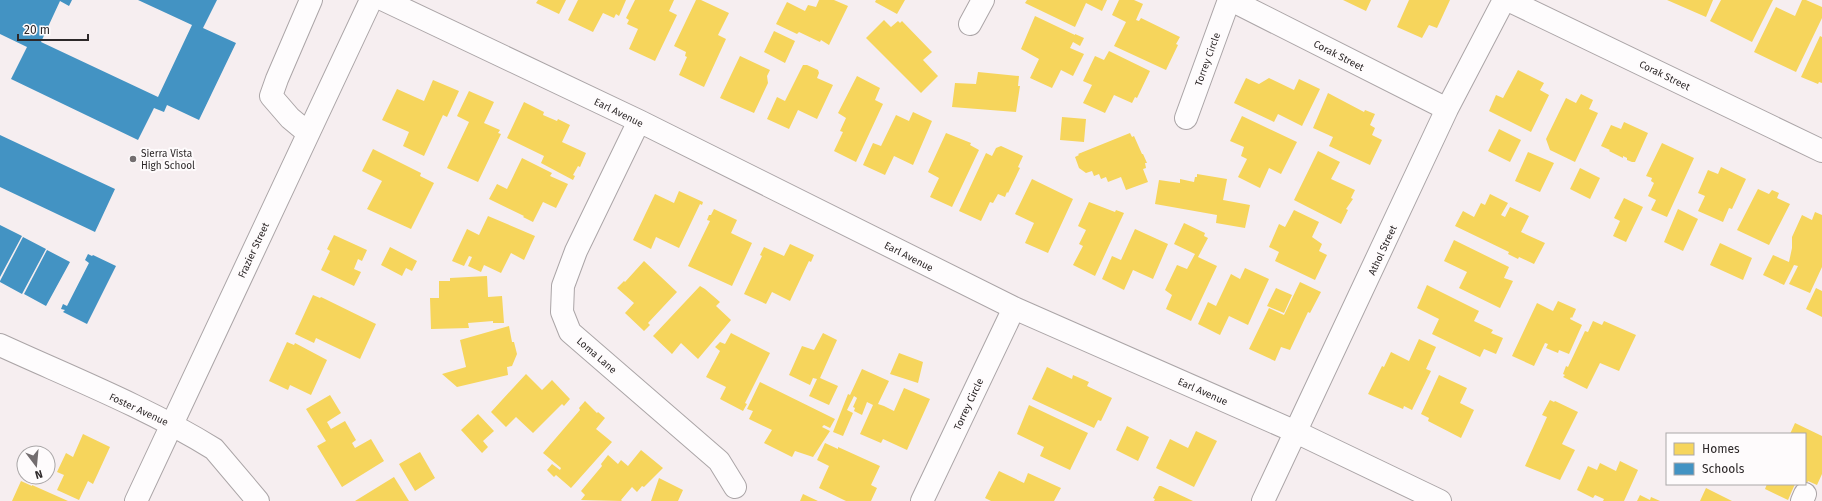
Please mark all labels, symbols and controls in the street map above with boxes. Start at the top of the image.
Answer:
scale bar [18,16,88,42]
text: 20 m [24,23,50,37]
street label: Torrey Circle [1193,31,1223,88]
street label: Corak Street [1311,38,1366,74]
street label: Corak Street [1637,58,1692,94]
street label: Earl Avenue [592,96,645,130]
place label: Sierra Vista High School [141,148,195,172]
marker: Sierra Vista High School [128,154,138,164]
street label: Frazier Street [236,220,272,280]
street label: Athol Street [1366,223,1400,277]
street label: Earl Avenue [882,239,935,274]
street label: Loma Lane [574,335,619,376]
street label: Earl Avenue [1176,376,1229,408]
street label: Torrey Circle [952,377,986,432]
street label: Foster Avenue [107,391,170,429]
legend [1666,433,1806,485]
text: Homes [1702,442,1740,456]
north arrow [16,445,56,485]
text: Schools [1702,462,1745,476]
text: N [33,467,44,481]

